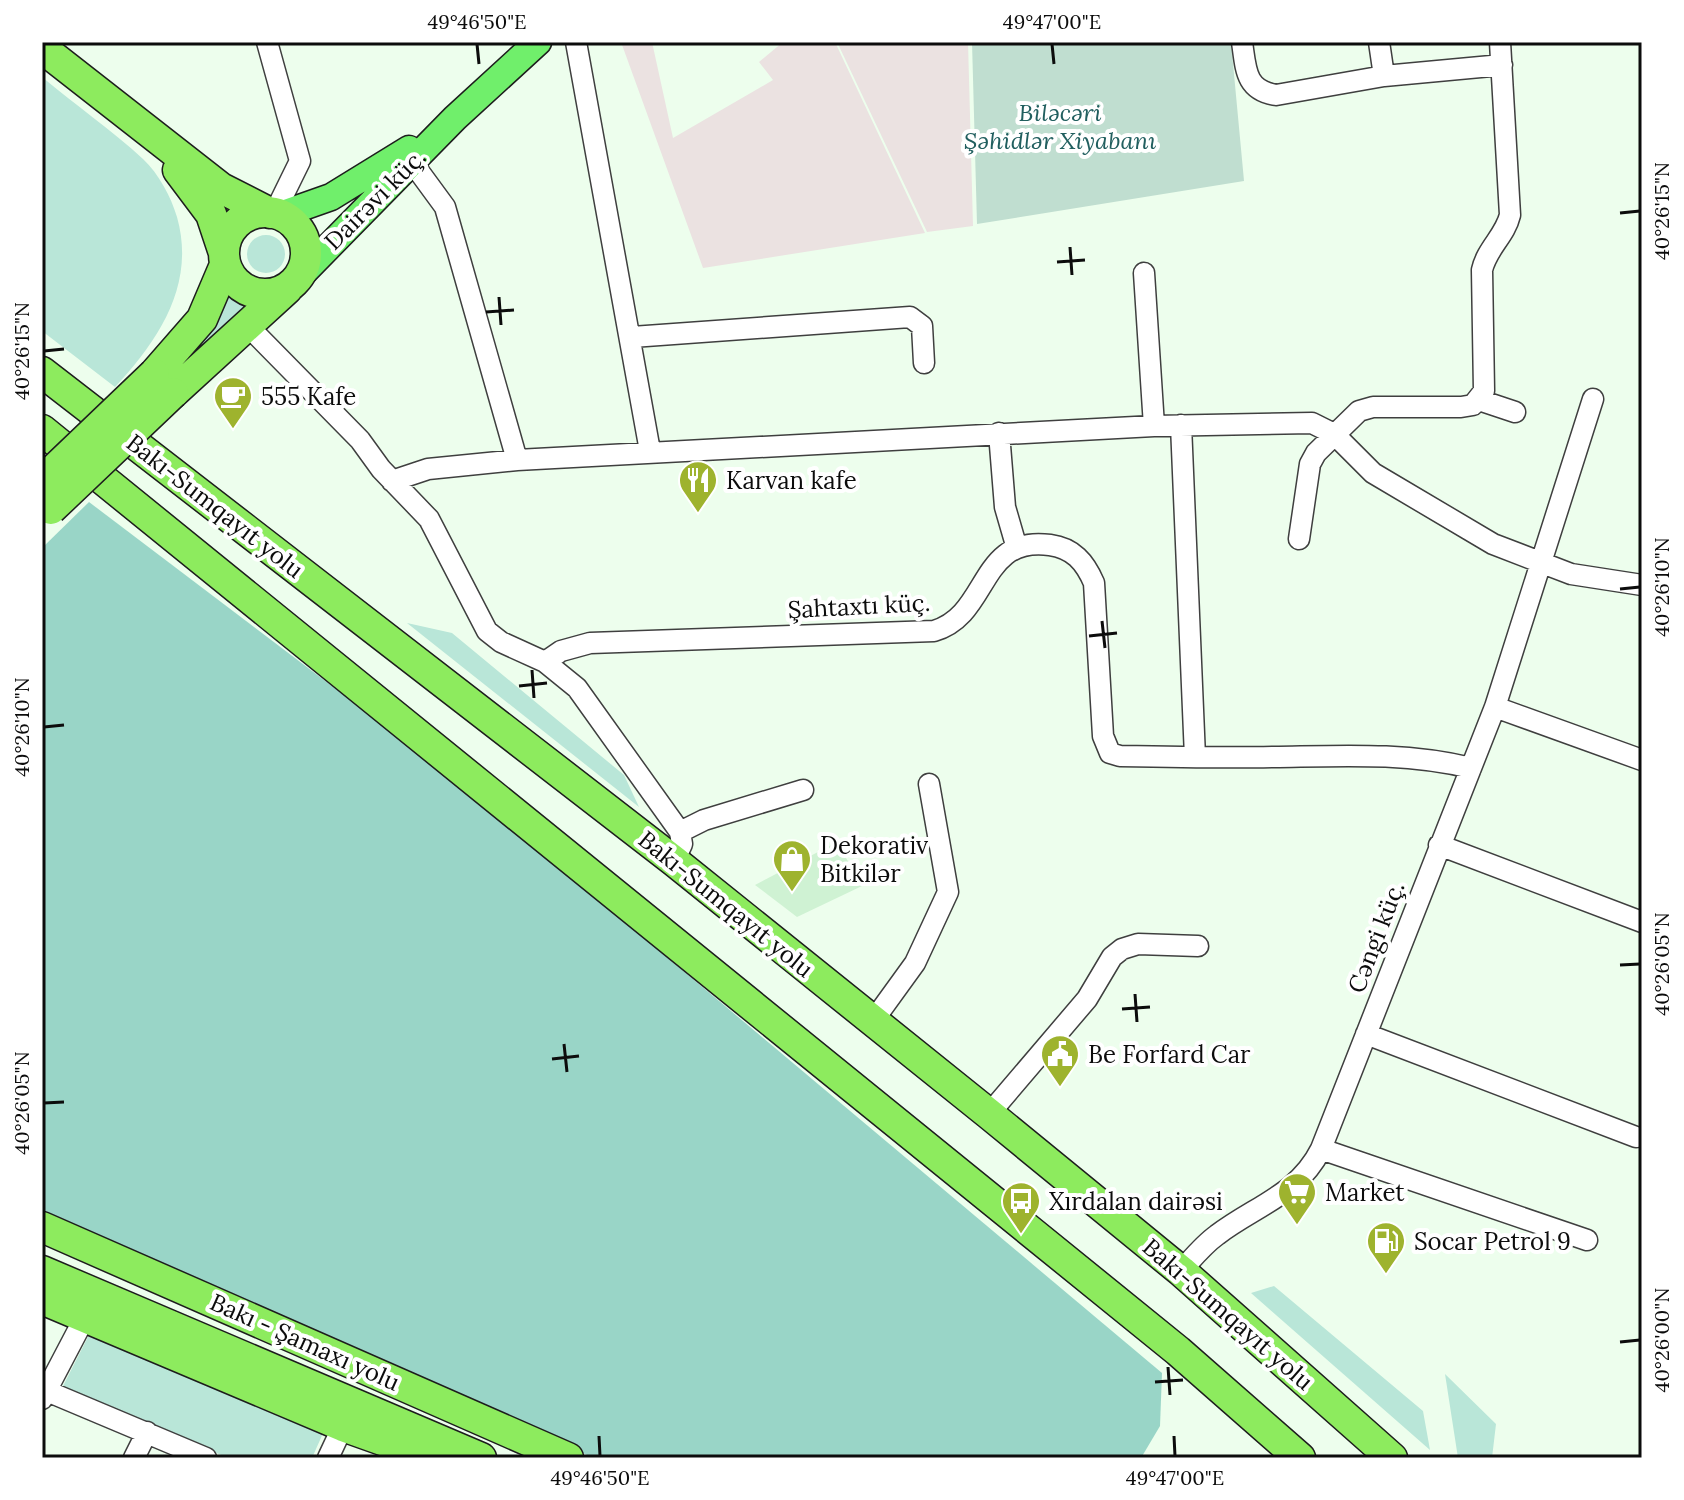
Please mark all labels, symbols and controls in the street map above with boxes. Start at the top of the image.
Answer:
text: 49°46'50"E [427,9,527,34]
text: 49°47'00"E [1003,9,1101,34]
park label: Biləcəri Şəhidlər Xiyabanı [964,97,1156,156]
street label: Dairəvi küç. [318,142,432,256]
text: 40°26'15"N [1649,162,1674,260]
text: 40°26'15"N [9,302,34,400]
cafe icon: 555 Kafe [212,375,254,430]
place label: 555 Kafe [261,381,356,412]
street label: Bakı-Sumqayıt yolu [120,427,310,585]
restaurant icon: Karvan kafe [677,459,719,514]
place label: Karvan kafe [726,465,857,496]
text: 40°26'10"N [1649,537,1674,637]
street label: Şahtaxtı küç. [787,587,931,625]
text: 40°26'10"N [9,677,34,777]
street label: Bakı-Sumqayıt yolu [632,824,820,984]
place label: Dekorativ Bitkilər [820,830,929,889]
shop icon: Dekorativ Bitkilər [771,838,813,893]
street label: Cəngi küç. [1341,877,1411,997]
text: 40°26'05"N [1649,912,1674,1016]
public building icon: Be Forfard Car [1039,1033,1081,1088]
place label: Be Forfard Car [1088,1039,1251,1070]
text: 40°26'05"N [9,1051,34,1155]
supermarket icon: Market [1276,1171,1318,1226]
place label: Market [1325,1177,1405,1208]
bus stop icon: Xırdalan dairəsi [1000,1180,1042,1235]
place label: Xırdalan dairəsi [1049,1186,1223,1217]
fuel station icon: Socar Petrol 9 [1365,1220,1407,1275]
place label: Socar Petrol 9 [1414,1226,1571,1257]
street label: Bakı-Sumqayıt yolu [1136,1231,1320,1397]
street label: Bakı - Şamaxı yolu [205,1286,405,1398]
text: 40°26'00"N [1649,1288,1674,1392]
text: 49°46'50"E [550,1465,650,1490]
text: 49°47'00"E [1126,1465,1224,1490]

